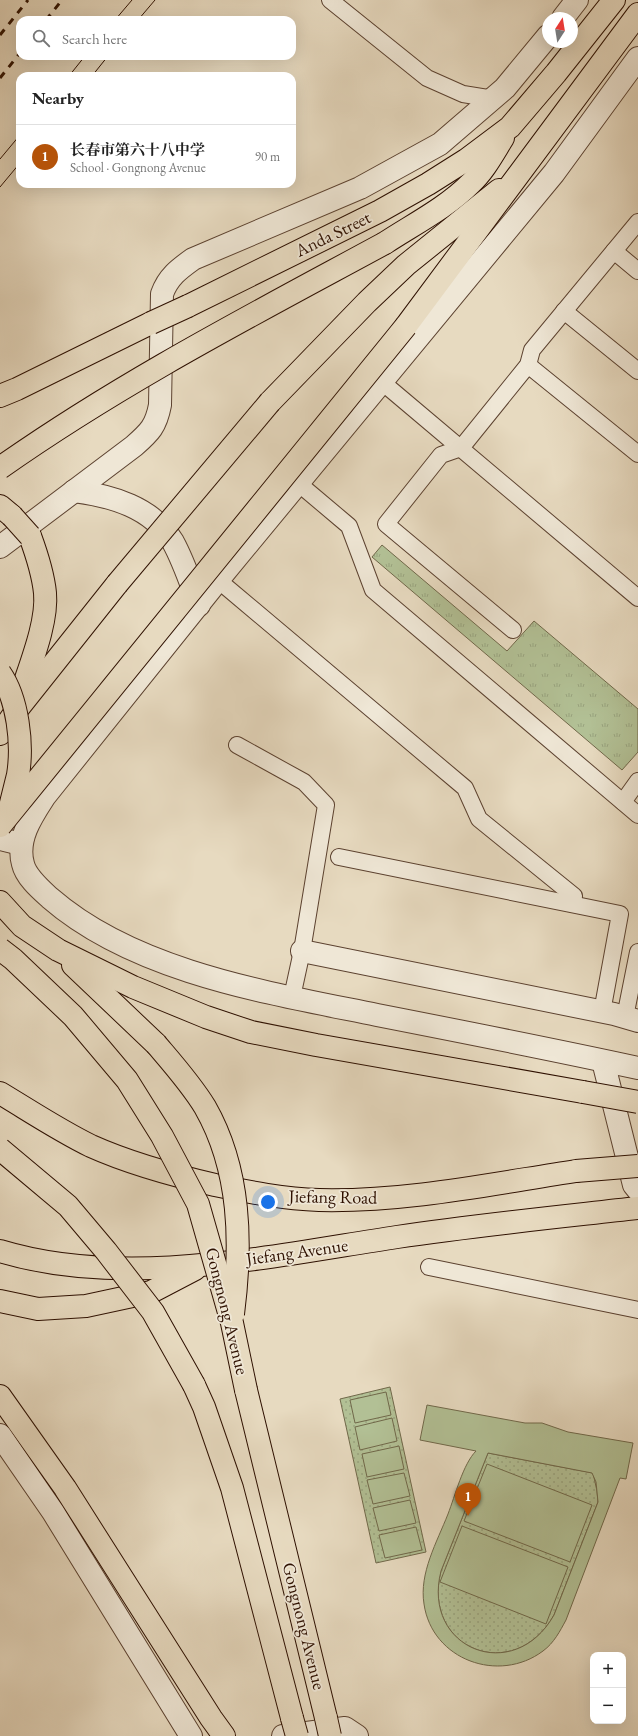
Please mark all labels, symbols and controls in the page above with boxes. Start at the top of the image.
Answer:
north arrow [542,12,578,48]
search box [16,16,296,60]
icon: search [30,27,52,49]
text: Search here [62,29,127,48]
text: Nearby [32,87,84,109]
text: 长春市第六十八中学 [70,140,205,159]
text: 1 [42,148,48,165]
text: 90 m [255,148,280,165]
text: School · Gongnong Avenue [70,159,206,176]
street label: Anda Street [290,205,375,262]
street label: Jiefang Road [287,1184,378,1209]
your location [258,1192,278,1212]
street label: Jiefang Avenue [243,1233,349,1270]
street label: Gongnong Avenue [201,1245,254,1377]
pin: 1 [455,1483,481,1516]
street label: Gongnong Avenue [278,1560,331,1692]
map controls [590,1652,626,1724]
button: + [590,1652,626,1688]
button: − [590,1688,626,1724]

